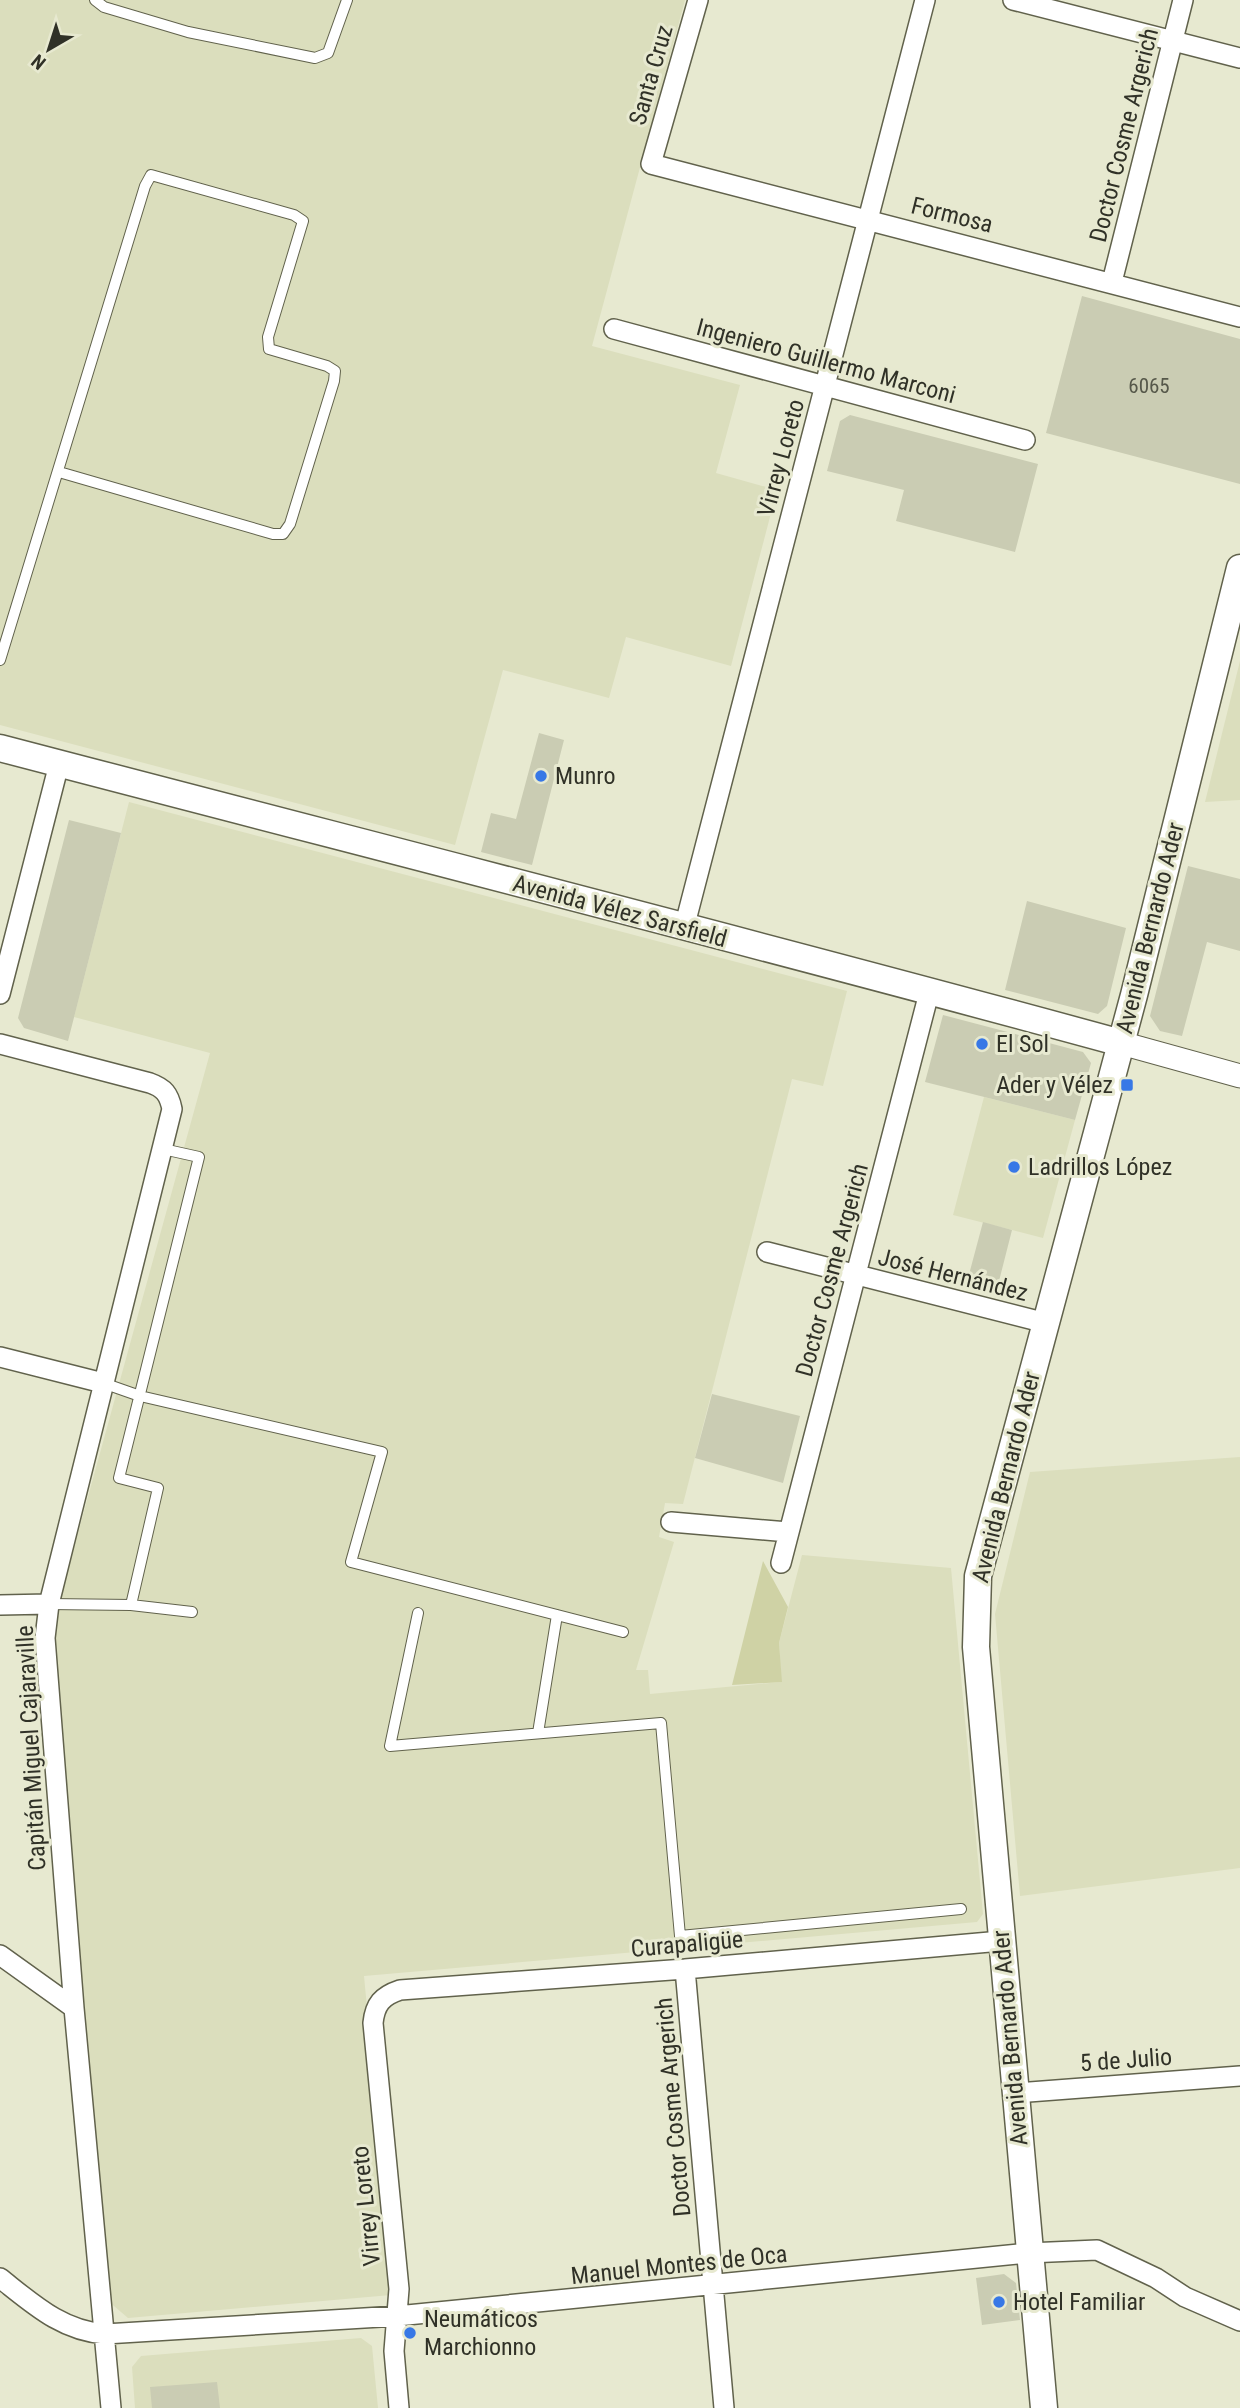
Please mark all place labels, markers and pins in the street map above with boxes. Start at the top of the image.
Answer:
place label: Munro [555,762,615,790]
marker: Munro [533,768,549,784]
place label: El Sol [996,1030,1049,1058]
marker: El Sol [974,1036,990,1052]
place label: Ader y Vélez [996,1071,1113,1099]
marker: Ader y Vélez [1119,1077,1135,1093]
place label: Ladrillos López [1028,1153,1172,1181]
marker: Ladrillos López [1006,1159,1022,1175]
place label: Hotel Familiar [1013,2288,1145,2316]
marker: Hotel Familiar [991,2294,1007,2310]
place label: Neumáticos Marchionno [424,2305,538,2361]
marker: Neumáticos Marchionno [402,2325,418,2341]

